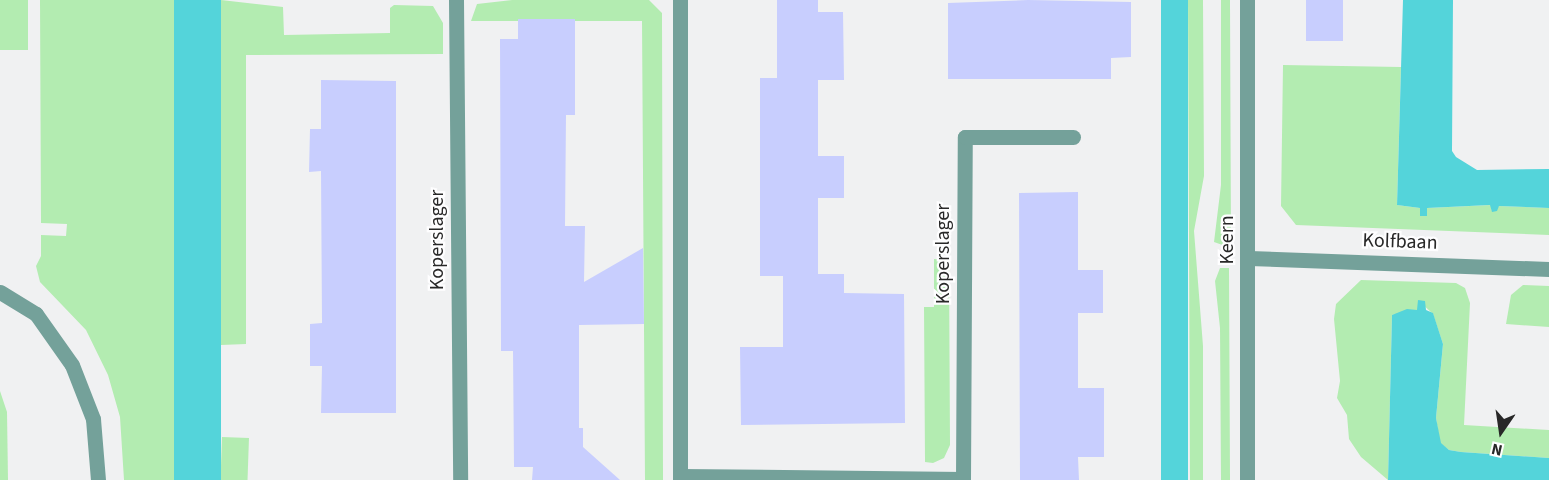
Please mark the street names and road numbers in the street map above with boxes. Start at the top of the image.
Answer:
street label: Koperslager [425,190,449,290]
street label: Koperslager [931,204,955,304]
street label: Keern [1215,215,1239,265]
street label: Kolfbaan [1362,229,1438,255]

